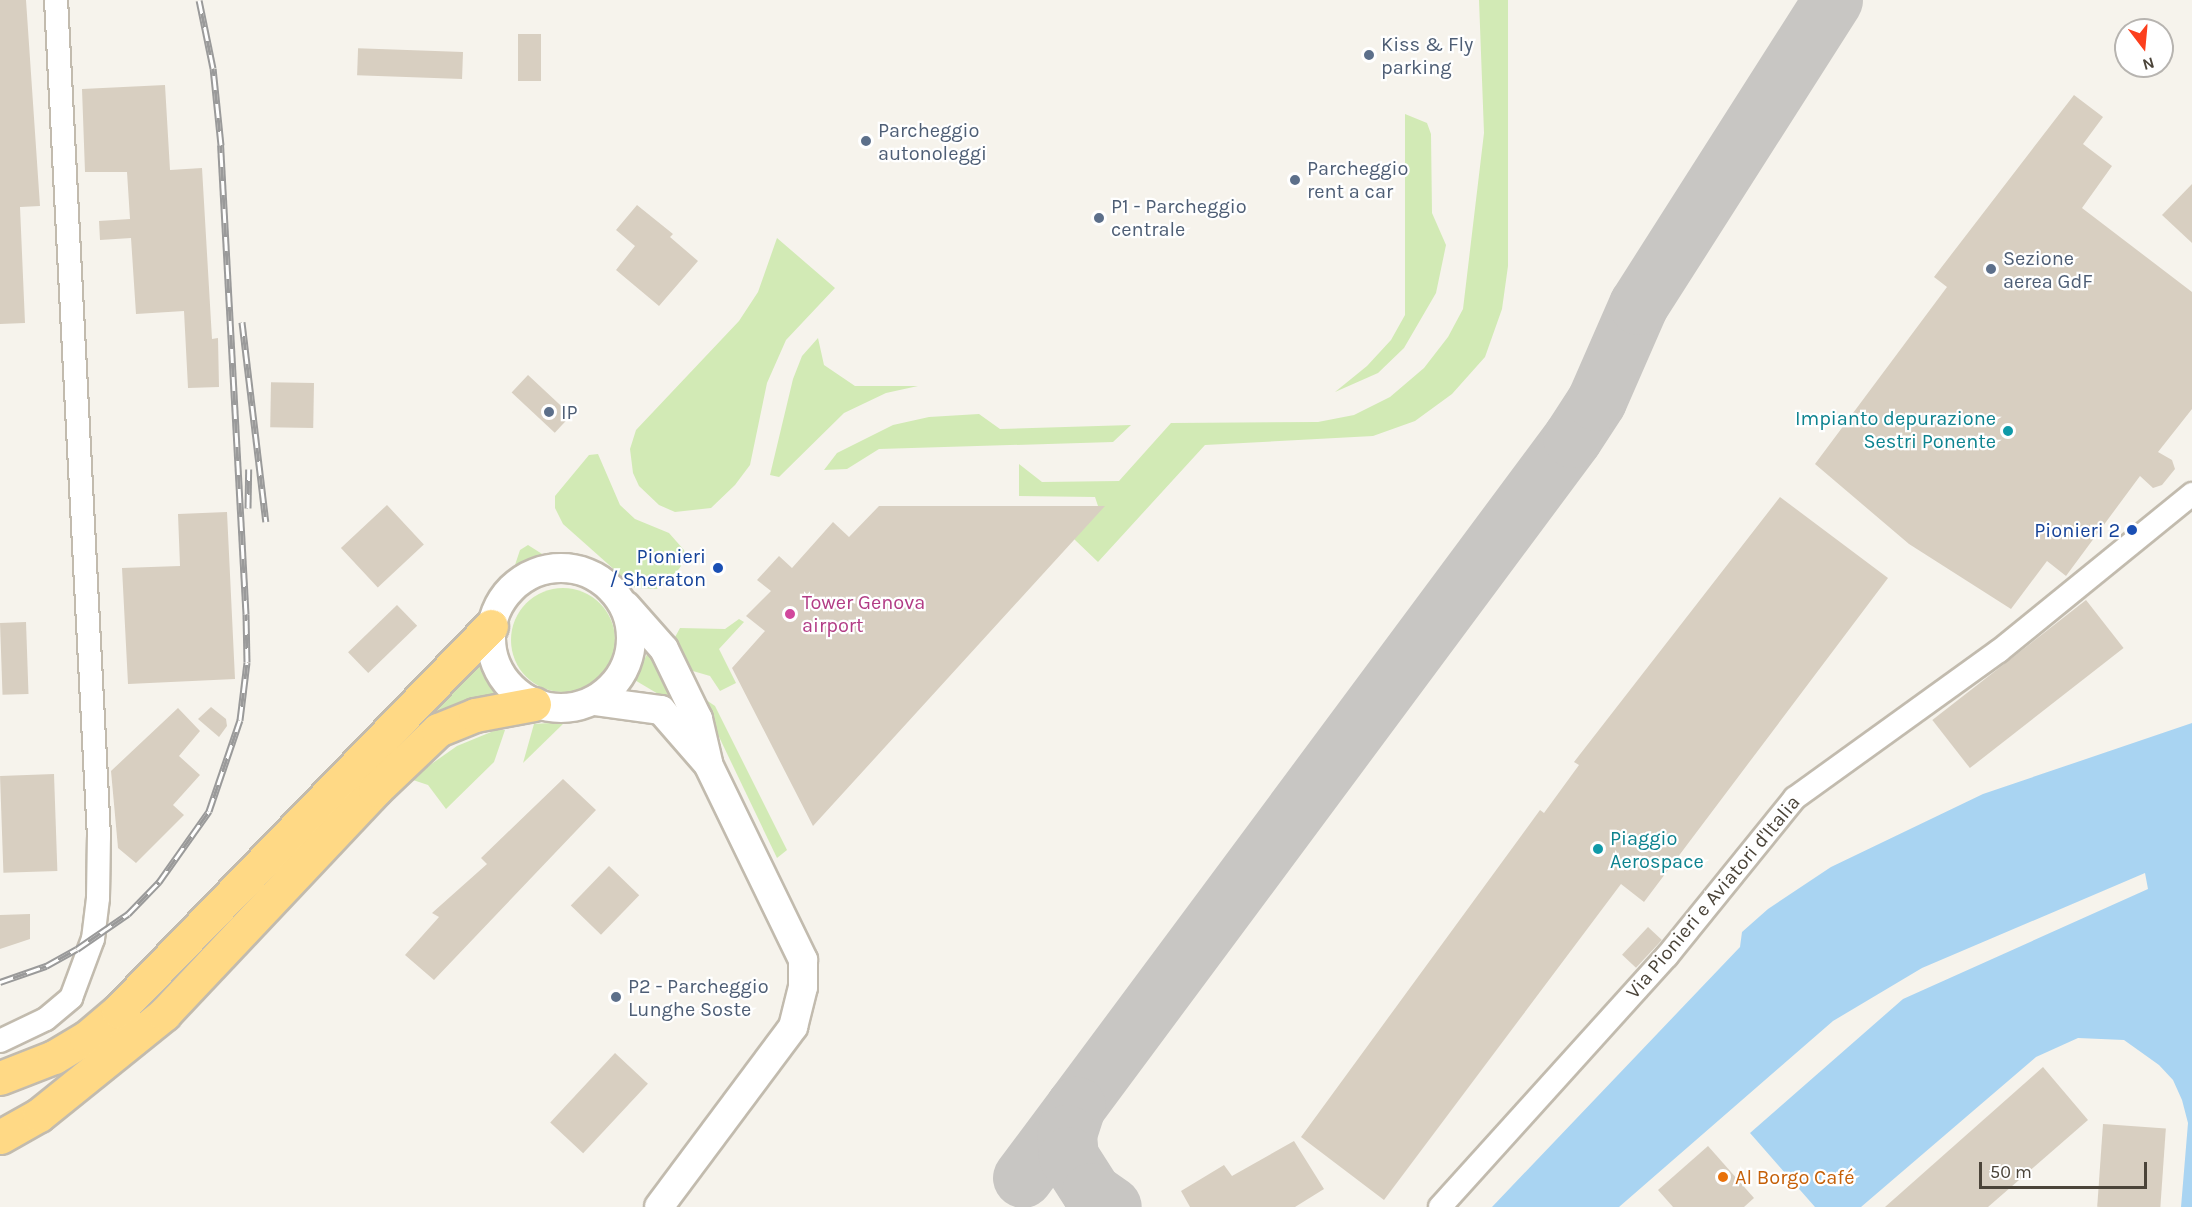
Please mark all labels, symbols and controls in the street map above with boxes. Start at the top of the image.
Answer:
north arrow [2114,18,2174,78]
place label: Kiss & Fly parking [1381,32,1473,79]
marker: Kiss & Fly parking [1362,48,1376,62]
text: N [2140,53,2157,75]
place label: Parcheggio autonoleggi [878,118,987,165]
marker: Parcheggio autonoleggi [859,134,873,148]
place label: Parcheggio rent a car [1307,156,1408,203]
marker: Parcheggio rent a car [1288,173,1302,187]
place label: P1 - Parcheggio centrale [1111,195,1247,242]
marker: P1 - Parcheggio centrale [1092,211,1106,225]
place label: Sezione aerea GdF [2003,246,2093,293]
marker: Sezione aerea GdF [1984,262,1998,276]
place label: IP [561,400,578,424]
marker: IP [542,405,556,419]
place label: Impianto depurazione Sestri Ponente [1795,407,1996,454]
marker: Impianto depurazione Sestri Ponente [2001,424,2015,438]
place label: Pionieri 2 [2034,518,2120,542]
marker: Pionieri 2 [2125,523,2139,537]
place label: Pionieri / Sheraton [609,544,706,591]
marker: Pionieri / Sheraton [711,561,725,575]
place label: Tower Genova airport [802,590,925,637]
marker: Tower Genova airport [783,607,797,621]
street label: Via Pionieri e Aviatori d'Italia [1621,791,1805,1003]
place label: Piaggio Aerospace [1610,826,1704,873]
marker: Piaggio Aerospace [1591,842,1605,856]
place label: P2 - Parcheggio Lunghe Soste [628,974,769,1021]
marker: P2 - Parcheggio Lunghe Soste [609,990,623,1004]
scale bar [1982,1150,2150,1188]
text: 50 m [1990,1161,2032,1183]
place label: Al Borgo Café [1735,1165,1854,1189]
marker: Al Borgo Café [1716,1170,1730,1184]

